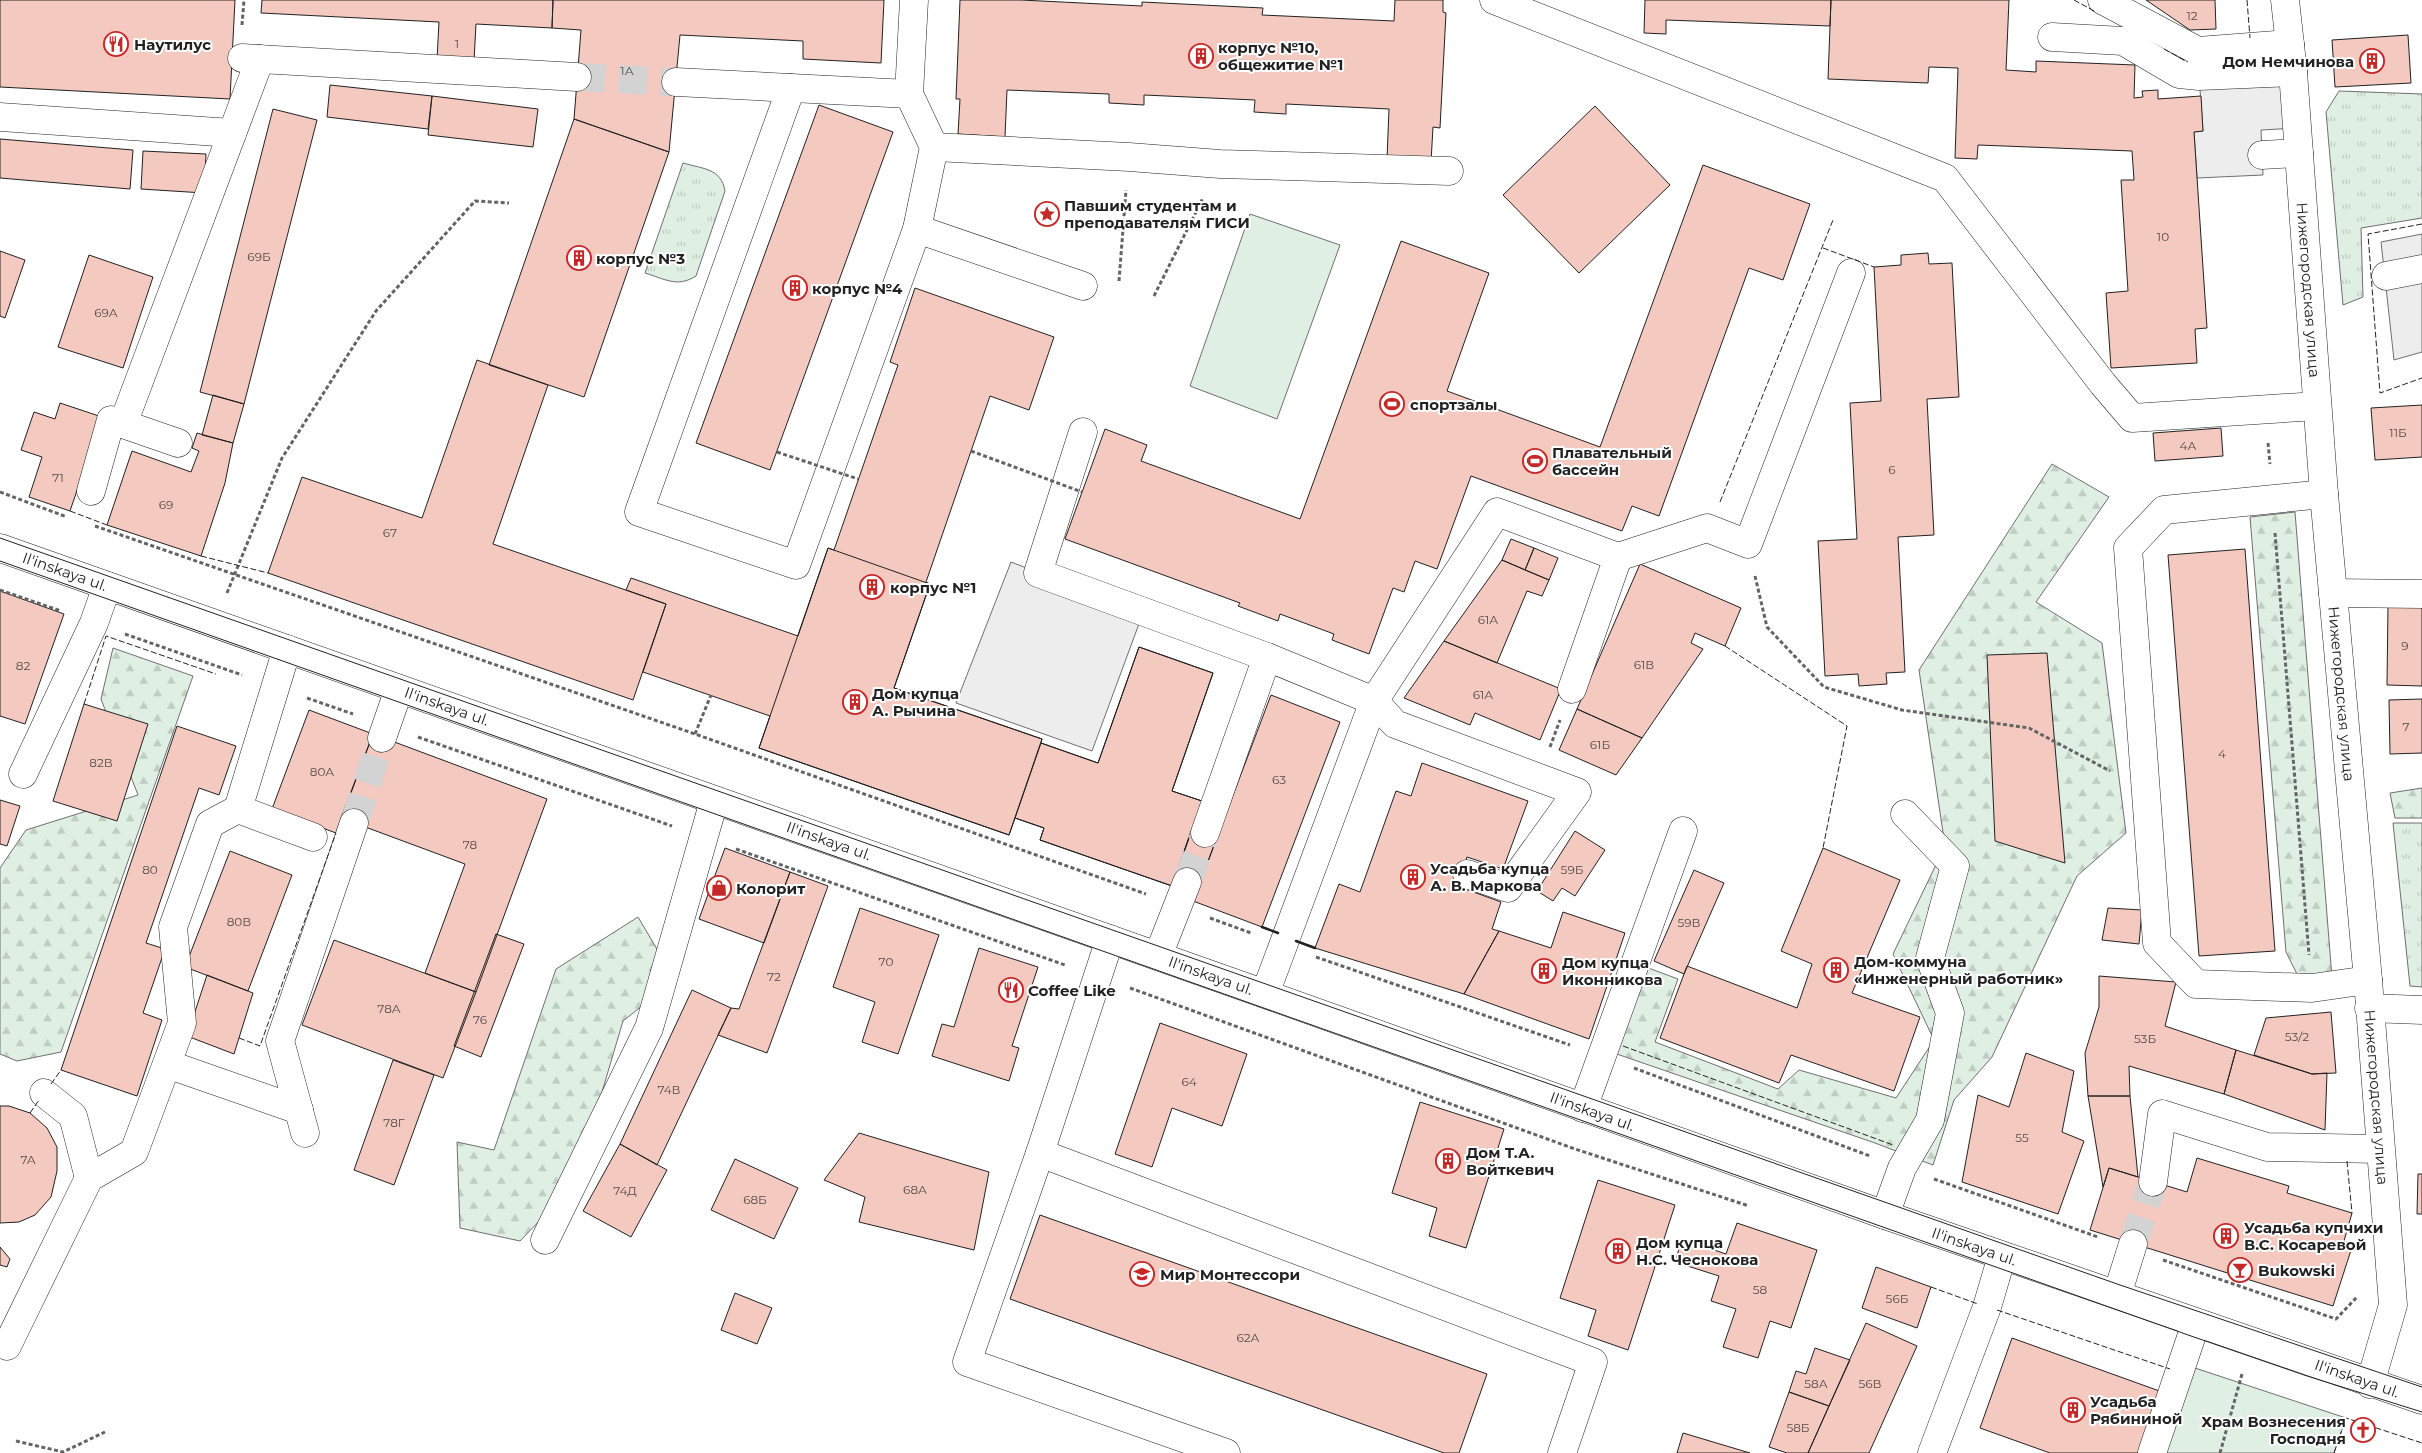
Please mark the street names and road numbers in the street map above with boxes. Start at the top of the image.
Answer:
street label: Нижегородская улица [2293,202,2325,378]
street label: Il'inskaya ul. [20,547,110,595]
street label: Нижегородская улица [2325,605,2359,782]
street label: Il'inskaya ul. [402,682,492,729]
street label: Il'inskaya ul. [784,817,874,864]
street label: Il'inskaya ul. [1166,951,1256,999]
street label: Нижегородская улица [2361,1009,2393,1185]
street label: Il'inskaya ul. [1548,1087,1637,1135]
street label: Il'inskaya ul. [1929,1222,2019,1269]
street label: Il'inskaya ul. [2312,1354,2402,1401]

